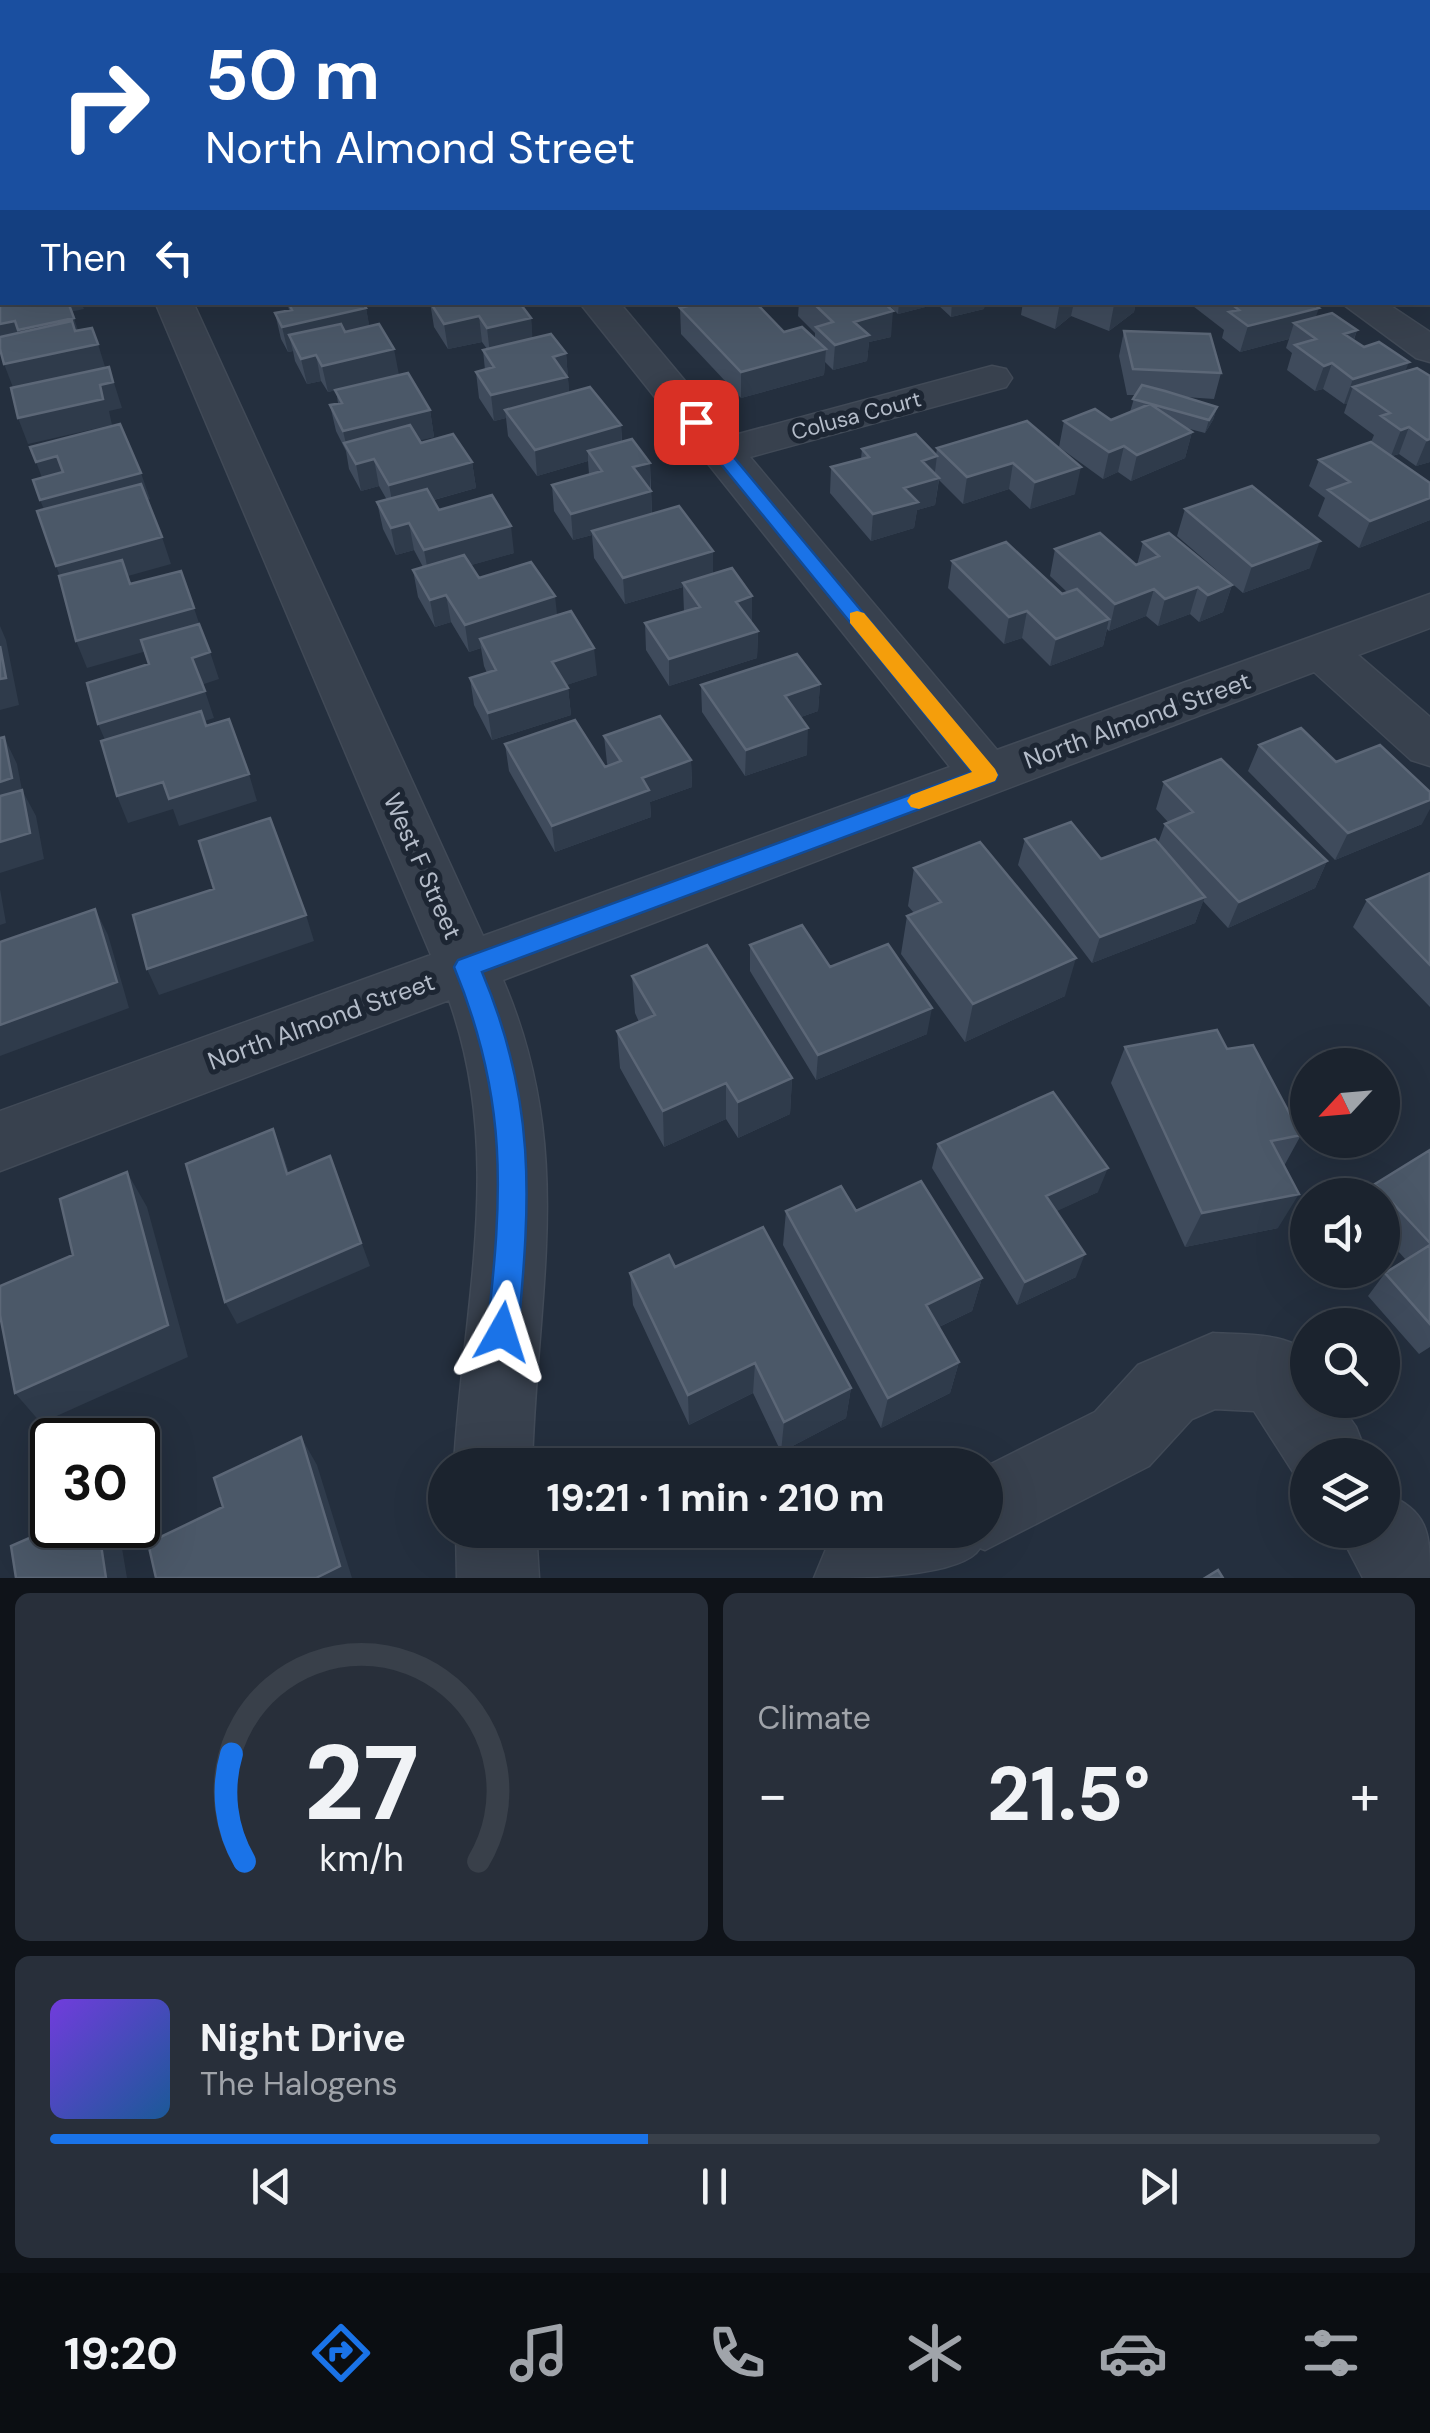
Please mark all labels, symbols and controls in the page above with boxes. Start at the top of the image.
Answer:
text: 50 m [205,30,380,121]
icon: right [40,40,170,170]
text: North Almond Street [205,118,635,177]
icon: left [147,230,202,285]
text: Then [40,233,127,283]
pin [654,380,739,465]
street label: Colusa Court [788,384,924,447]
icon: arrive [669,395,724,450]
street label: North Almond Street [1019,664,1255,777]
street label: West F Street [376,788,469,944]
street label: North Almond Street [203,965,439,1078]
north arrow [1290,1048,1400,1158]
map controls [1290,1048,1400,1548]
button: sound [1290,1178,1400,1288]
position arrow [450,1280,554,1384]
button: search [1290,1308,1400,1418]
speed limit sign: 30 [30,1418,160,1548]
button: layers [1290,1438,1400,1548]
text: 19:21 · 1 min · 210 m [547,1473,884,1523]
text: Climate [758,1697,871,1739]
text: 27 [304,1716,419,1851]
text: 21.5° [987,1746,1150,1843]
text: − [758,1759,788,1831]
text: + [1350,1759,1380,1831]
text: km/h [319,1836,403,1882]
text: Night Drive [200,2013,406,2063]
text: The Halogens [200,2063,398,2105]
icon: previous [244,2159,299,2214]
icon: pause [687,2159,742,2214]
icon: next [1131,2159,1186,2214]
icon: directions [306,2318,376,2388]
icon: music [504,2318,574,2388]
icon: phone [702,2318,772,2388]
icon: climate [900,2318,970,2388]
icon: car [1098,2318,1168,2388]
icon: filters [1296,2318,1366,2388]
text: 19:20 [64,2324,178,2383]

